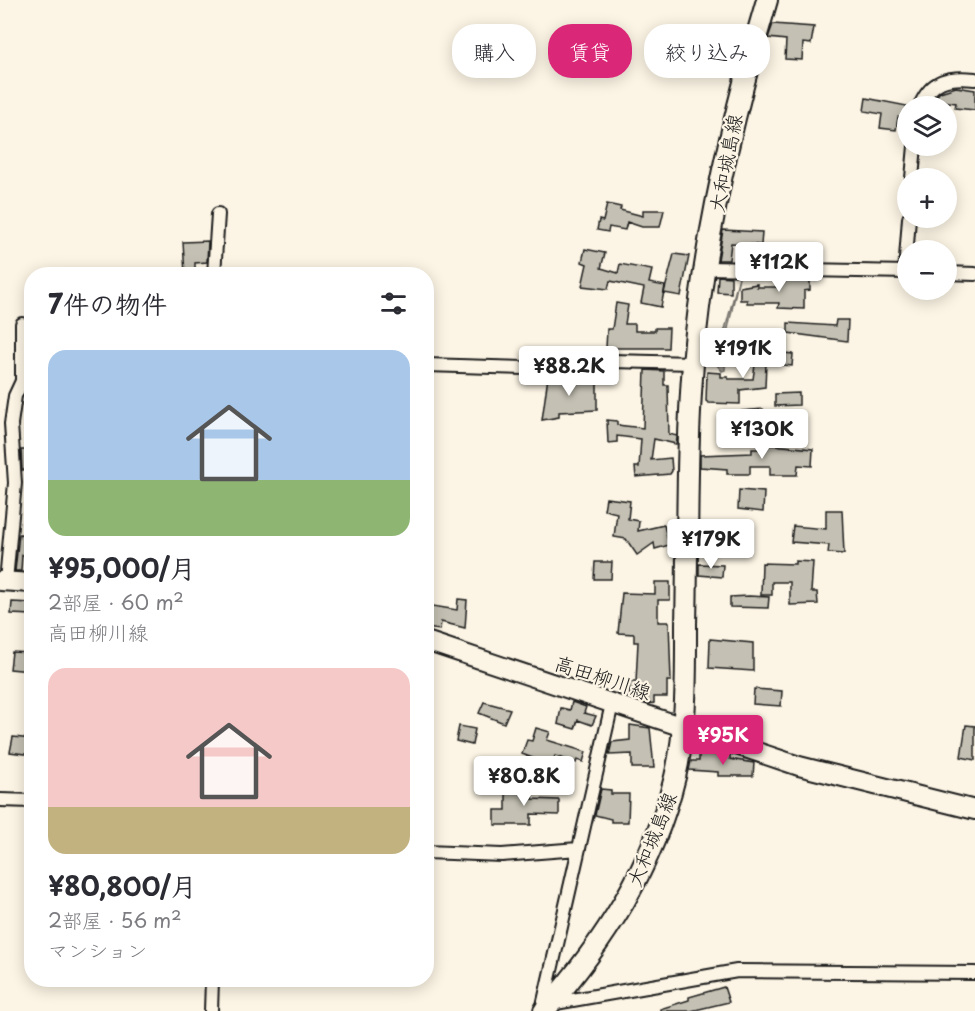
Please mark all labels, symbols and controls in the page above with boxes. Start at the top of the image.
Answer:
chip: 購入 [452,24,536,78]
chip: 賃貸 [548,24,632,78]
chip: 絞り込み [644,24,770,78]
map controls [897,96,957,300]
button: layers [897,96,957,156]
street label: 大和城島線 [701,111,749,215]
button: + [897,168,957,228]
button: − [897,240,957,300]
pin: ¥112K [737,242,821,293]
text: ¥112K [749,246,809,276]
text: 7件の物件 [48,284,167,323]
icon: filters [377,287,410,320]
pin: ¥191K [701,328,785,379]
text: ¥191K [714,332,772,362]
pin: ¥88.2K [520,346,618,397]
text: ¥88.2K [533,350,605,380]
icon: home [175,389,283,497]
pin: ¥130K [720,409,804,460]
text: ¥130K [730,413,794,443]
pin: ¥179K [669,519,753,570]
text: ¥179K [681,523,741,553]
text: ¥95,000/月 [48,548,196,587]
text: 2部屋 · 60 m² [48,587,184,617]
text: 高田柳川線 [48,617,148,647]
street label: 高田柳川線 [551,647,655,707]
icon: home [175,707,283,815]
pin: ¥95K [687,715,759,766]
text: ¥95K [697,719,749,749]
pin: ¥80.8K [475,756,573,807]
text: ¥80.8K [488,760,560,790]
street label: 大和城島線 [618,787,684,891]
text: ¥80,800/月 [48,866,197,905]
text: 2部屋 · 56 m² [48,905,182,935]
text: マンション [48,935,147,965]

